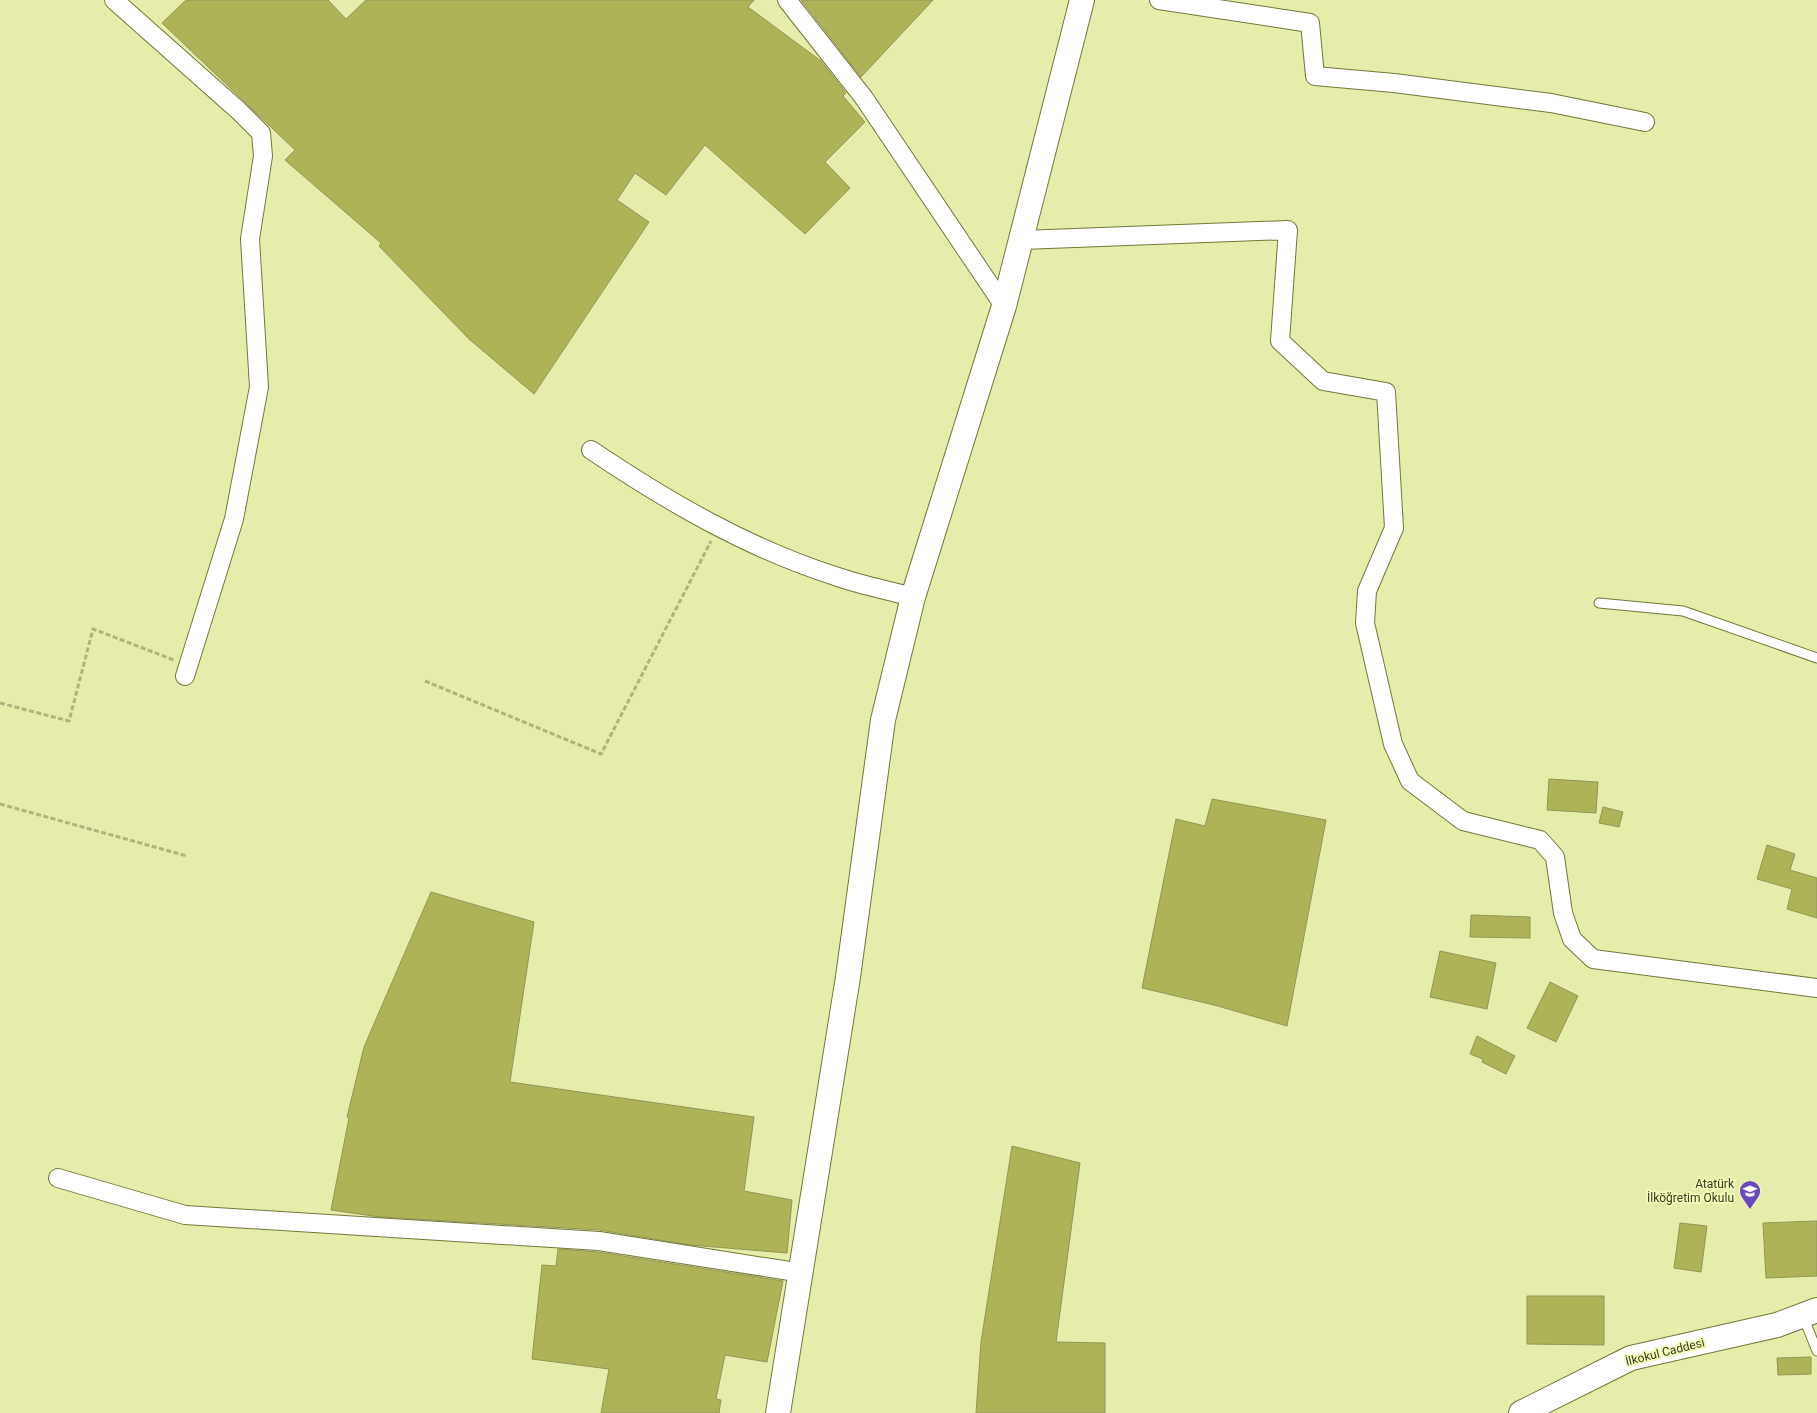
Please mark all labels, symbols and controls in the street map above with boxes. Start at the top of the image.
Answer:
place label: Atatürk İlköğretim Okulu [1647,1177,1735,1205]
school or university icon: Atatürk İlköğretim Okulu [1738,1179,1762,1210]
street label: İlkokul Caddesi [1624,1334,1706,1369]

